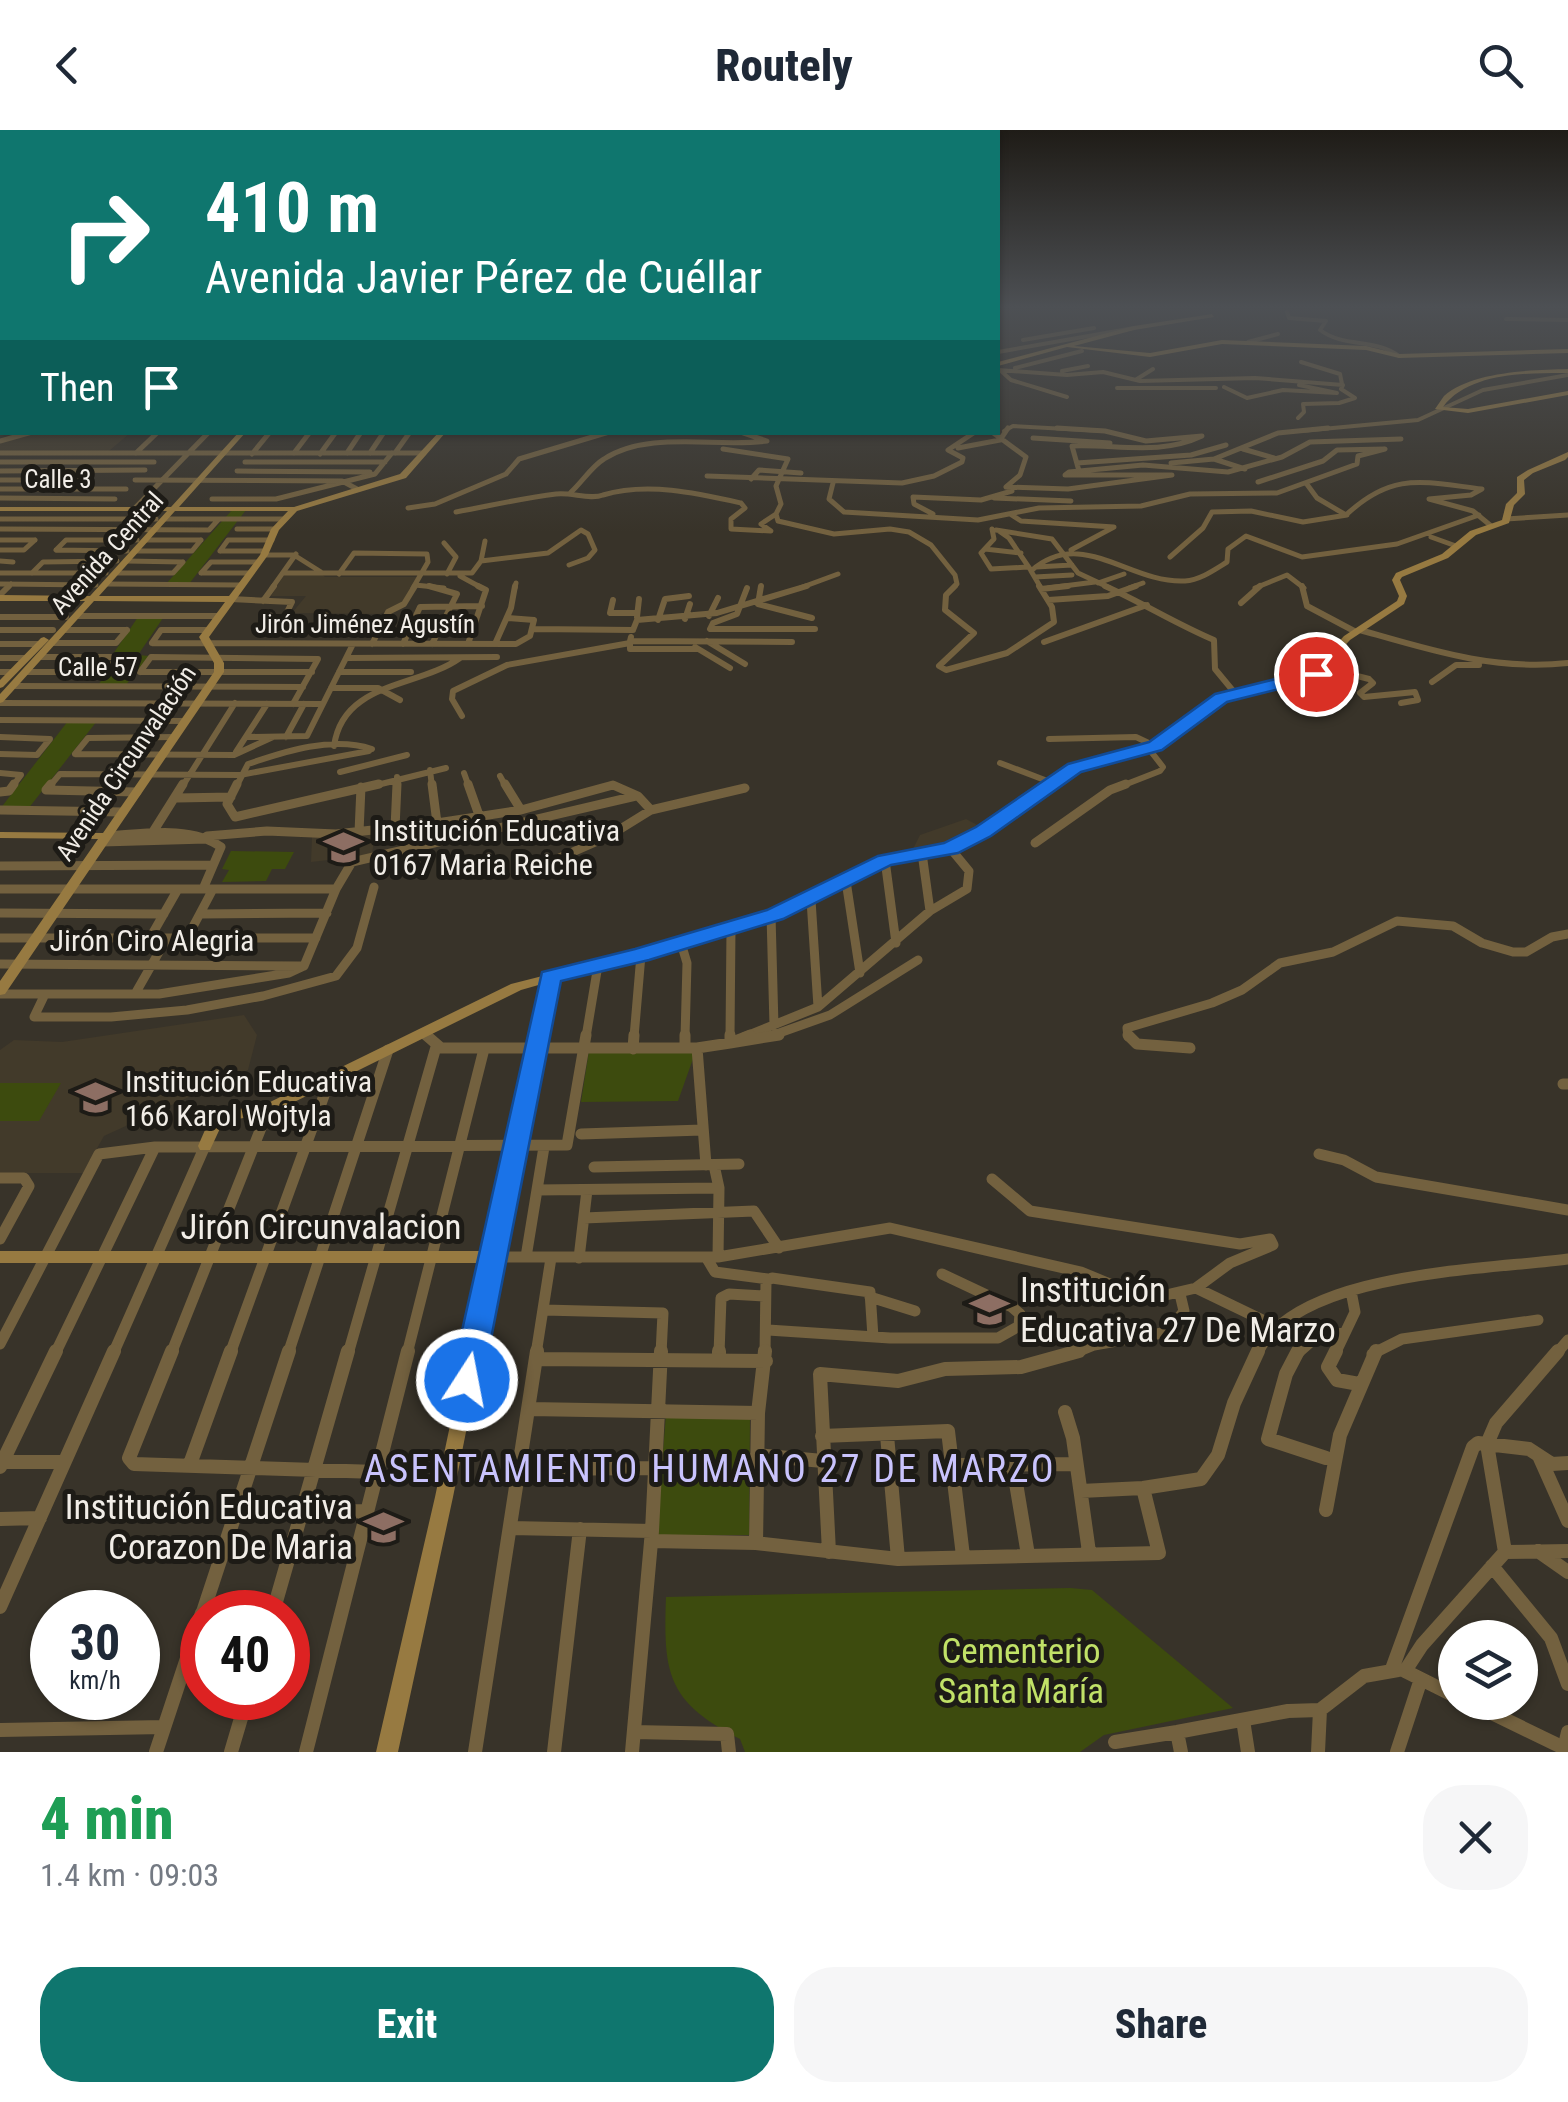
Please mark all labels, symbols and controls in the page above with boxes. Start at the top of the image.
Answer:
icon: back [40,38,95,93]
icon: search [1473,38,1528,93]
text: Routely [715,39,853,92]
text: 410 m [205,167,379,249]
icon: right [40,170,170,300]
text: Avenida Javier Pérez de Cuéllar [205,251,762,304]
icon: arrive [134,360,189,415]
text: Then [40,366,114,410]
street label: Calle 3 [24,465,92,494]
street label: Avenida Central [45,486,169,620]
street label: Jirón Jiménez Agustín [255,610,475,639]
pin [1274,632,1359,717]
icon: arrive [1289,647,1344,702]
street label: Calle 57 [58,653,138,682]
street label: Avenida Circunvalación [50,660,202,866]
place label: Institución Educativa 0167 Maria Reiche [373,813,620,882]
school or university icon: Institución Educativa 0167 Maria Reiche [322,826,364,868]
street label: Jirón Ciro Alegria [50,923,254,958]
place label: Institución Educativa 166 Karol Wojtyla [125,1064,372,1133]
school or university icon: Institución Educativa 166 Karol Wojtyla [74,1077,116,1119]
street label: Jirón Circunvalacion [180,1207,462,1248]
place label: Institución Educativa 27 De Marzo [1020,1270,1336,1351]
school or university icon: Institución Educativa 27 De Marzo [969,1289,1011,1331]
position arrow [415,1328,519,1432]
district label: ASENTAMIENTO HUMANO 27 DE MARZO [364,1447,1056,1491]
place label: Institución Educativa Corazon De Maria [65,1487,353,1568]
school or university icon: Institución Educativa Corazon De Maria [362,1506,404,1548]
speed limit sign: 40 [180,1590,310,1720]
text: 30 [70,1614,120,1672]
map controls [1438,1620,1538,1720]
button: layers [1438,1620,1538,1720]
park label: Cementerio Santa María [938,1631,1104,1712]
text: km/h [69,1666,121,1695]
text: 4 min [40,1783,174,1854]
button: close [1423,1785,1528,1890]
text: 1.4 km · 09:03 [40,1856,219,1894]
button: Exit [40,1967,774,2082]
button: Share [794,1967,1528,2082]

